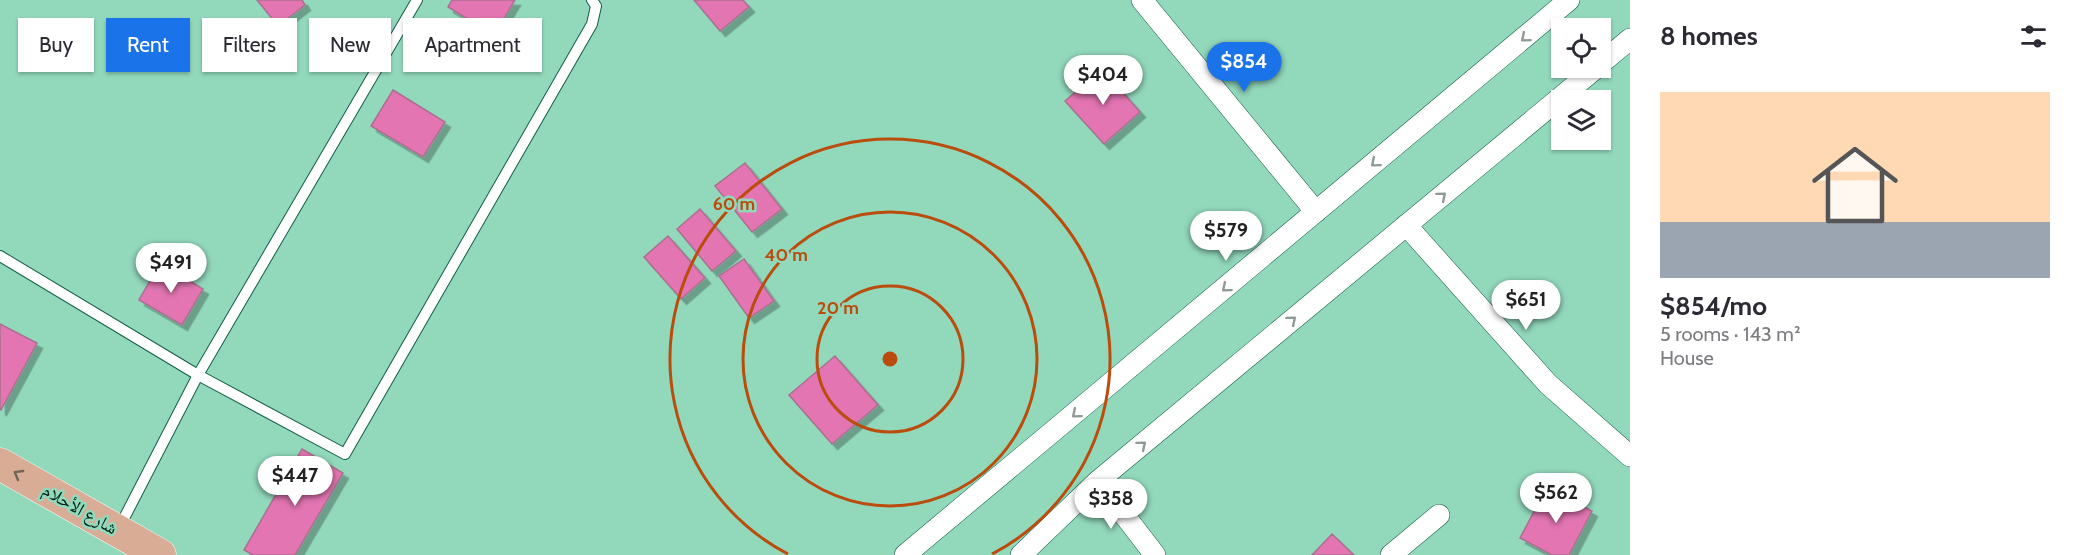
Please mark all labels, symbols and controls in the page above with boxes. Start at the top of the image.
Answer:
chip: Buy [18,18,94,72]
chip: Rent [106,18,190,72]
chip: Filters [202,18,297,72]
chip: New [309,18,391,72]
chip: Apartment [403,18,542,72]
map controls [1551,18,1611,150]
button: locate [1551,18,1611,78]
text: 8 homes [1660,20,1758,52]
icon: filters [2017,20,2050,53]
one-way arrow [1521,30,1532,41]
pin: $854 [1208,42,1280,93]
text: $854 [1221,49,1267,73]
pin: $404 [1067,55,1139,106]
text: $404 [1078,62,1128,86]
button: layers [1551,90,1611,150]
icon: home [1801,131,1909,239]
one-way arrow [1371,156,1382,167]
one-way arrow [1435,192,1446,203]
text: 60 m [713,193,755,215]
pin: $579 [1190,211,1262,262]
text: $579 [1204,218,1248,242]
pin: $491 [135,243,207,294]
text: 40 m [764,244,808,266]
text: $491 [150,250,192,274]
pin: $651 [1490,280,1562,331]
one-way arrow [1222,281,1233,292]
text: $651 [1506,287,1546,311]
text: $854/mo [1660,290,1767,322]
text: 20 m [817,297,859,319]
one-way arrow [1285,316,1296,327]
text: 5 rooms · 143 m² [1660,322,1801,346]
text: House [1660,346,1714,370]
centre of rings [880,349,900,369]
one-way arrow [1072,406,1083,417]
one-way arrow [1135,441,1146,452]
pin: $447 [259,456,331,507]
text: $447 [272,463,318,487]
one-way arrow [14,470,24,481]
pin: $562 [1520,473,1592,524]
street label: شارع الأحلام [38,479,121,540]
pin: $358 [1075,479,1147,530]
text: $562 [1534,480,1578,504]
text: $358 [1088,486,1134,510]

